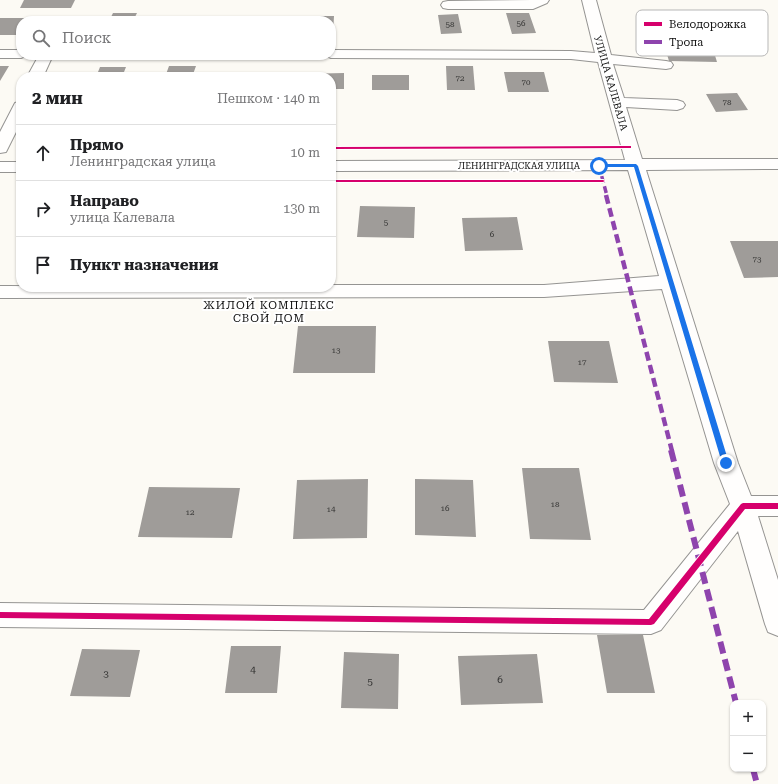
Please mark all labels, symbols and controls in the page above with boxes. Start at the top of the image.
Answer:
legend [636,10,768,56]
search box [16,16,336,60]
text: Велодорожка [669,18,746,31]
house number: 56 [517,19,526,28]
house number: 58 [446,20,455,29]
icon: search [30,27,52,49]
text: Поиск [62,29,111,47]
street label: УЛИЦА КАЛЕВАЛА [592,34,630,132]
text: Тропа [669,36,703,49]
house number: 72 [456,74,465,83]
house number: 70 [522,78,531,87]
text: 2 мин [32,88,83,108]
text: Пешком · 140 m [217,91,320,106]
house number: 78 [723,98,732,107]
text: Прямо [70,136,124,154]
icon: ahead [32,142,54,164]
text: 10 m [290,145,320,160]
text: Ленинградская улица [70,154,216,169]
route start [590,157,608,175]
street label: ЛЕНИНГРАДСКАЯ УЛИЦА [458,161,581,171]
text: Направо [70,192,139,210]
icon: right [32,198,54,220]
text: 130 m [283,201,320,216]
text: улица Калевала [70,210,175,225]
house number: 5 [384,218,389,227]
house number: 6 [490,230,495,239]
icon: arrive [32,254,54,276]
house number: 73 [753,255,762,264]
text: Пункт назначения [70,256,218,274]
district label: ЖИЛОЙ КОМПЛЕКС СВОЙ ДОМ [203,298,335,325]
house number: 13 [332,346,341,355]
house number: 17 [578,358,587,367]
route end [717,454,735,472]
house number: 18 [551,500,560,509]
house number: 16 [441,504,450,513]
house number: 14 [327,505,336,514]
house number: 12 [186,508,195,517]
house number: 4 [250,664,256,675]
house number: 3 [103,668,109,679]
house number: 6 [497,674,503,685]
house number: 5 [367,676,373,687]
map controls [730,700,766,772]
button: + [730,700,766,736]
button: − [730,736,766,772]

